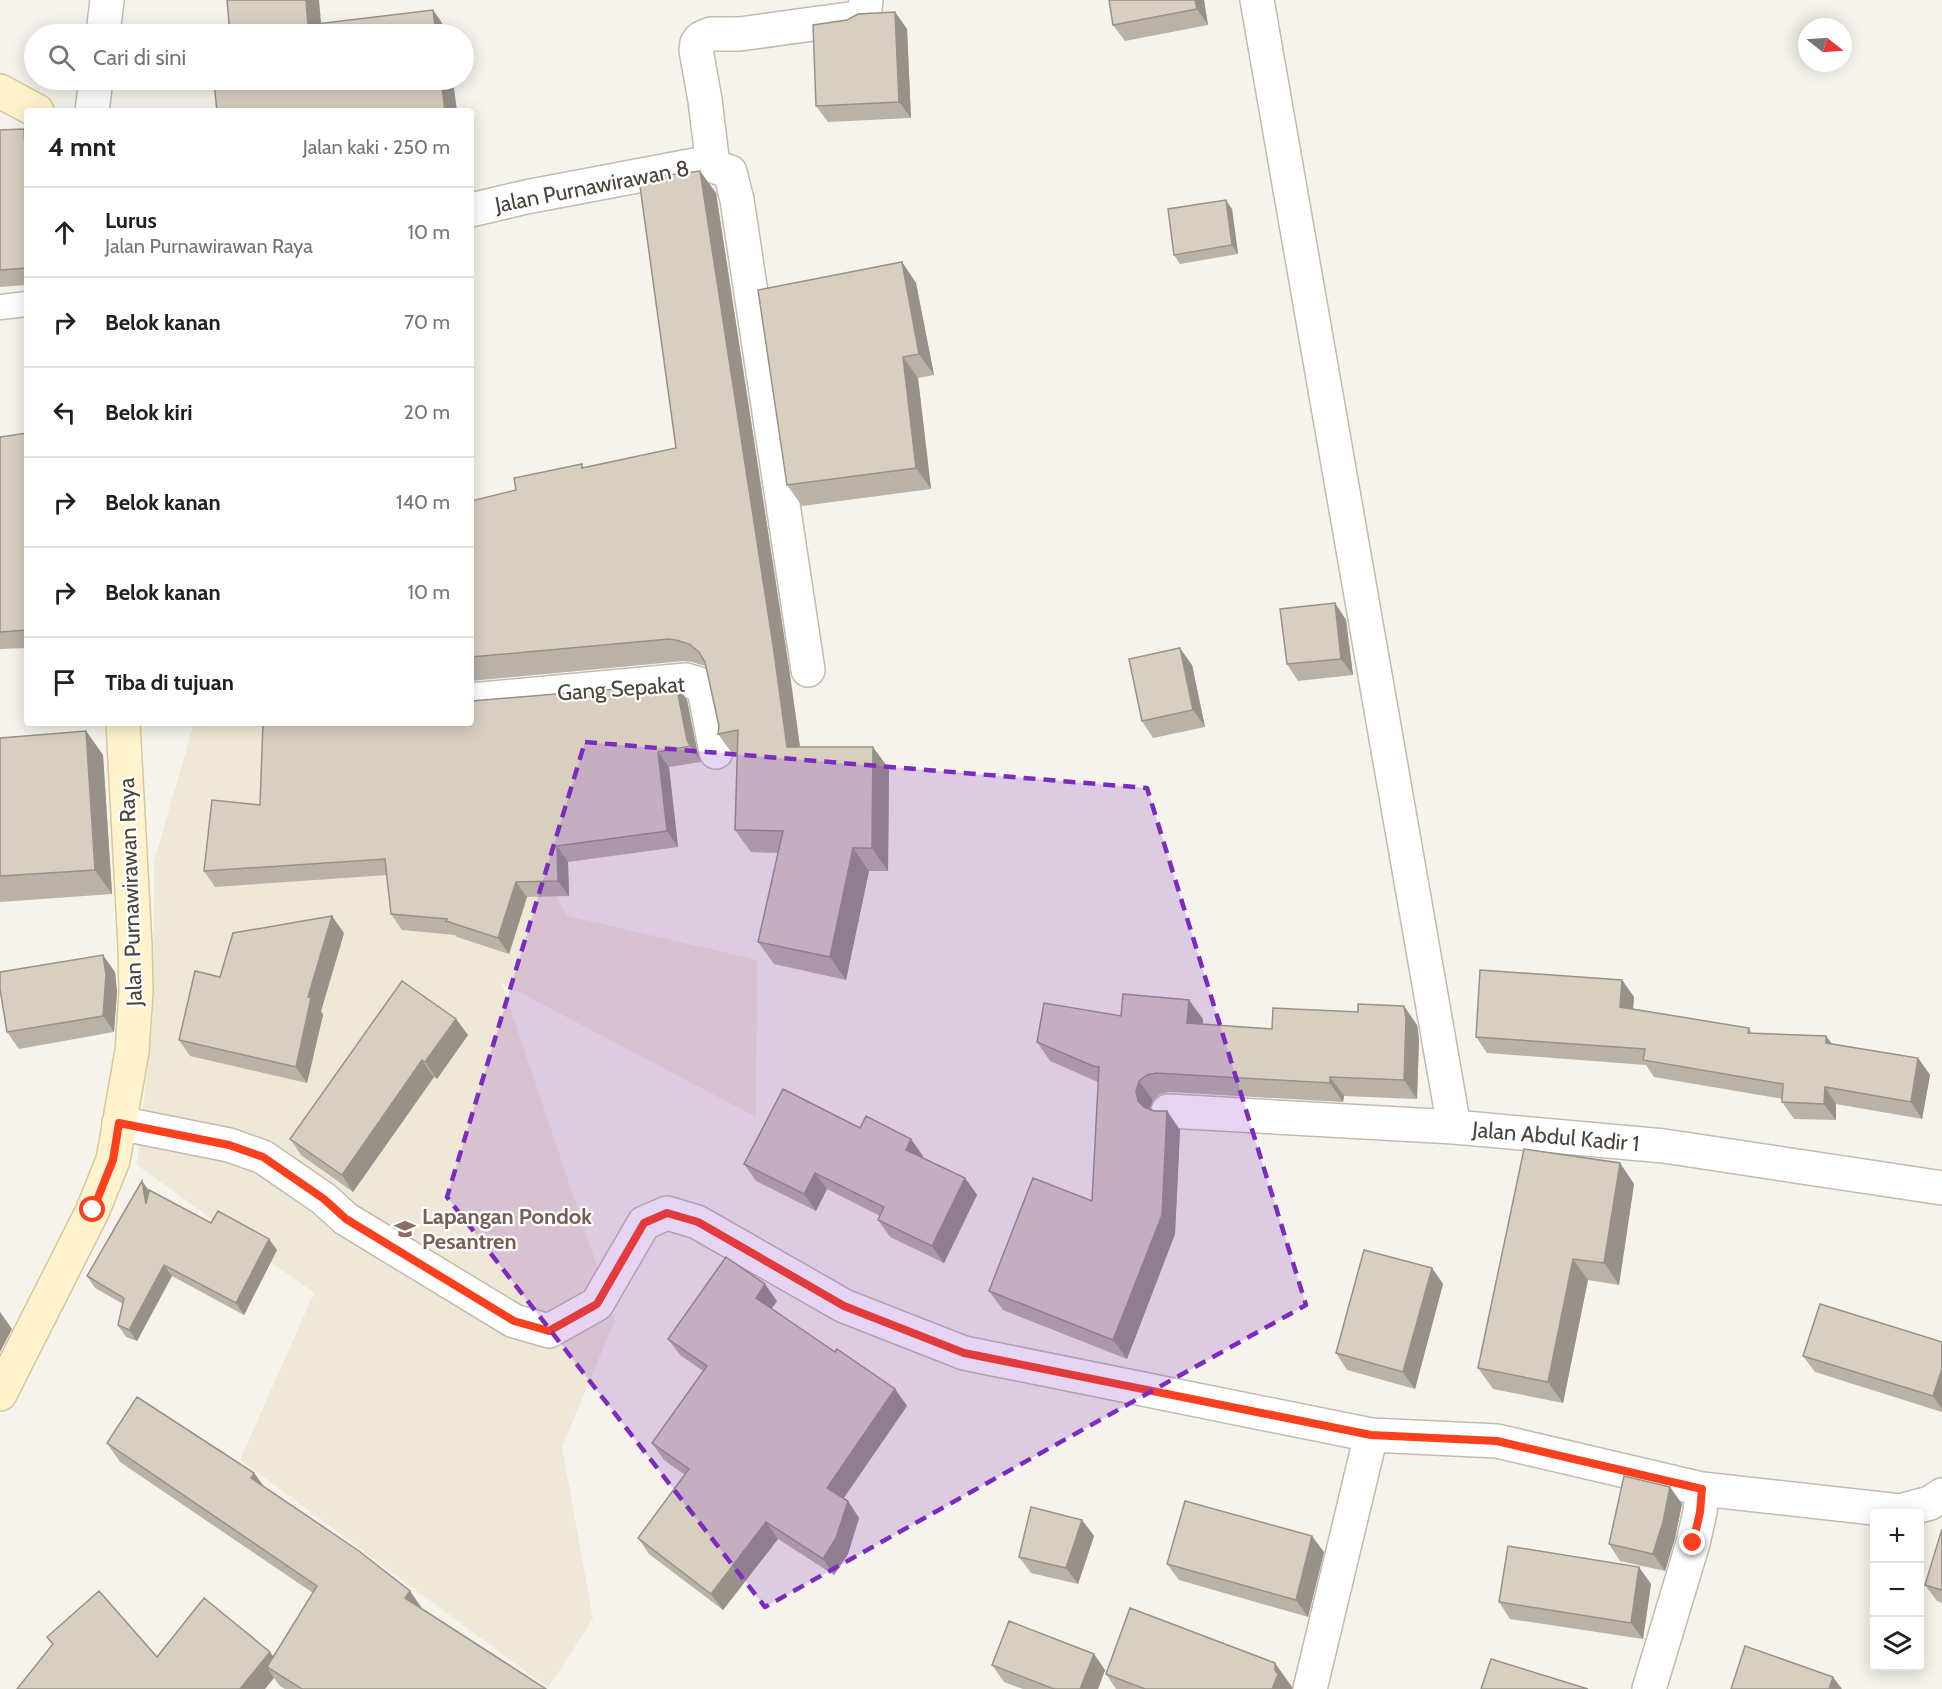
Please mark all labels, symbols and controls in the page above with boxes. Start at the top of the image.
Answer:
north arrow [1798,18,1852,72]
search box [24,24,474,90]
icon: search [45,41,78,74]
text: Cari di sini [93,44,186,71]
text: 4 mnt [48,131,116,163]
text: Jalan kaki · 250 m [303,135,450,159]
street label: Jalan Purnawirawan 8 [492,154,691,219]
text: Lurus [105,207,157,234]
icon: ahead [48,216,81,249]
text: 10 m [407,220,450,244]
text: Jalan Purnawirawan Raya [105,234,313,258]
icon: right [48,306,81,339]
text: Belok kanan [105,309,221,336]
text: 70 m [404,310,450,334]
icon: left [48,396,81,429]
text: Belok kiri [105,399,192,426]
text: 20 m [404,400,450,424]
icon: right [48,486,81,519]
text: Belok kanan [105,489,221,516]
text: 140 m [396,490,450,514]
icon: right [48,576,81,609]
text: Belok kanan [105,579,221,606]
text: 10 m [407,580,450,604]
icon: arrive [48,666,81,699]
text: Tiba di tujuan [105,669,234,696]
street label: Gang Sepakat [556,671,686,706]
street label: Jalan Purnawirawan Raya [113,777,148,1008]
street label: Jalan Abdul Kadir 1 [1470,1116,1641,1157]
route start [79,1196,105,1222]
place label: Lapangan Pondok Pesantren [422,1203,592,1255]
school or university icon: Lapangan Pondok Pesantren [393,1217,417,1241]
map controls [1870,1509,1924,1671]
button: + [1870,1509,1924,1563]
route end [1679,1529,1705,1555]
button: − [1870,1563,1924,1617]
button: layers [1870,1617,1924,1671]

